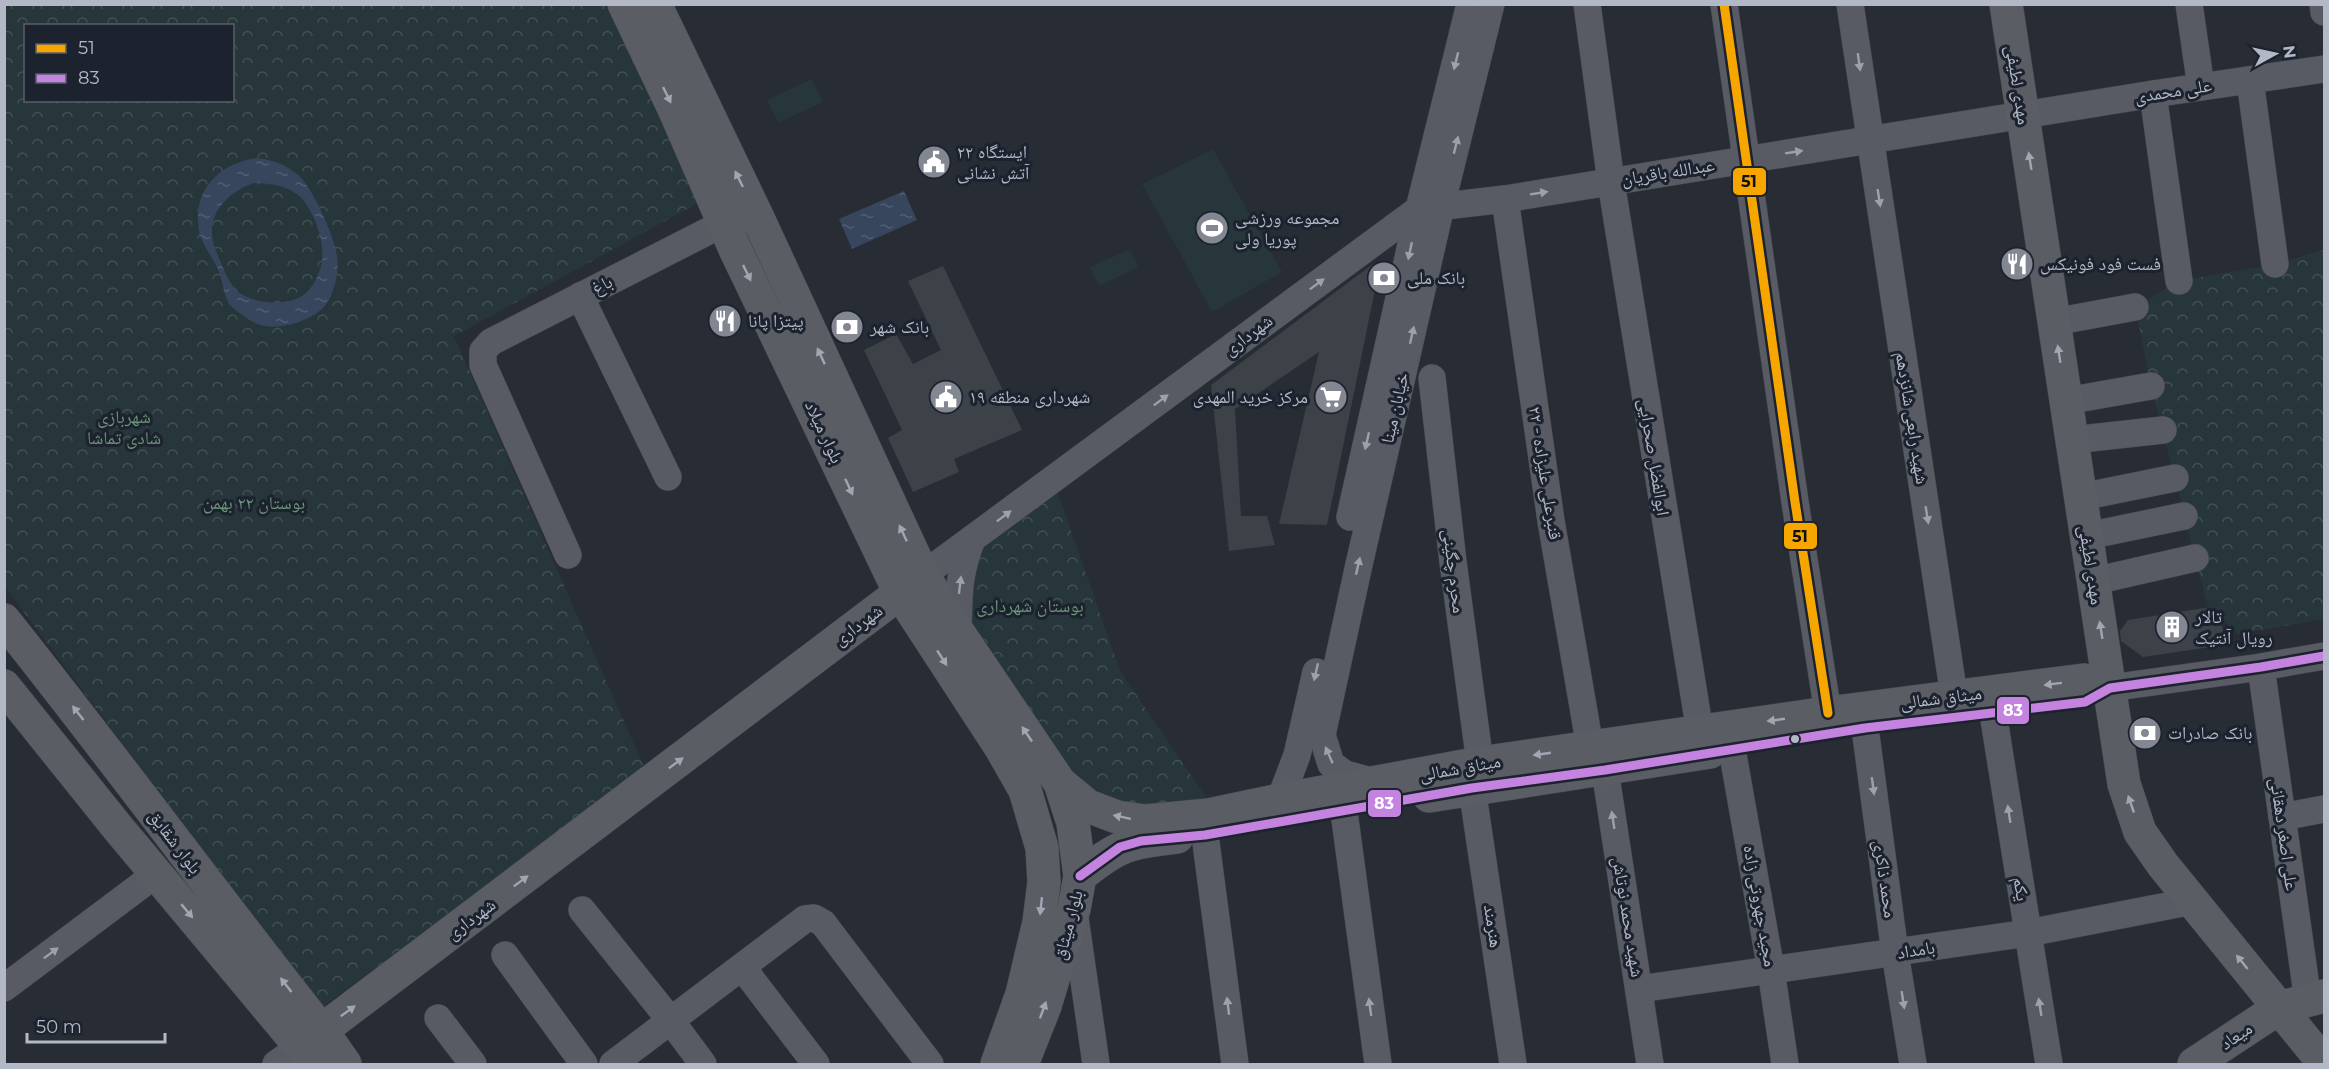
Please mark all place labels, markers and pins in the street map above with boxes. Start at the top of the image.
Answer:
place label: ایستگاه ۲۲ آتش نشانی [957,141,1030,184]
public building icon: ایستگاه ۲۲ آتش نشانی [916,144,952,180]
place label: مجموعه ورزشی پوریا ولی [1235,207,1340,250]
sports icon: مجموعه ورزشی پوریا ولی [1194,210,1230,246]
restaurant icon: فست فود فونیکس [1999,246,2035,282]
place label: فست فود فونیکس [2040,253,2161,275]
bank icon: بانک ملی [1366,260,1402,296]
place label: بانک ملی [1407,267,1465,289]
restaurant icon: پیتزا پانا [707,303,743,339]
bank icon: بانک شهر [829,309,865,345]
place label: پیتزا پانا [748,310,804,332]
place label: بانک شهر [869,316,929,338]
public building icon: شهرداری منطقه ۱۹ [928,379,964,415]
supermarket icon: مرکز خرید المهدی [1313,379,1349,415]
place label: شهرداری منطقه ۱۹ [969,386,1090,408]
place label: مرکز خرید المهدی [1193,386,1308,408]
place label: تالار رویال آنتیک [2194,606,2273,649]
building icon: تالار رویال آنتیک [2154,609,2190,645]
bank icon: بانک صادرات [2127,715,2163,751]
place label: بانک صادرات [2168,722,2252,744]
unlabelled marker [1789,733,1801,745]

